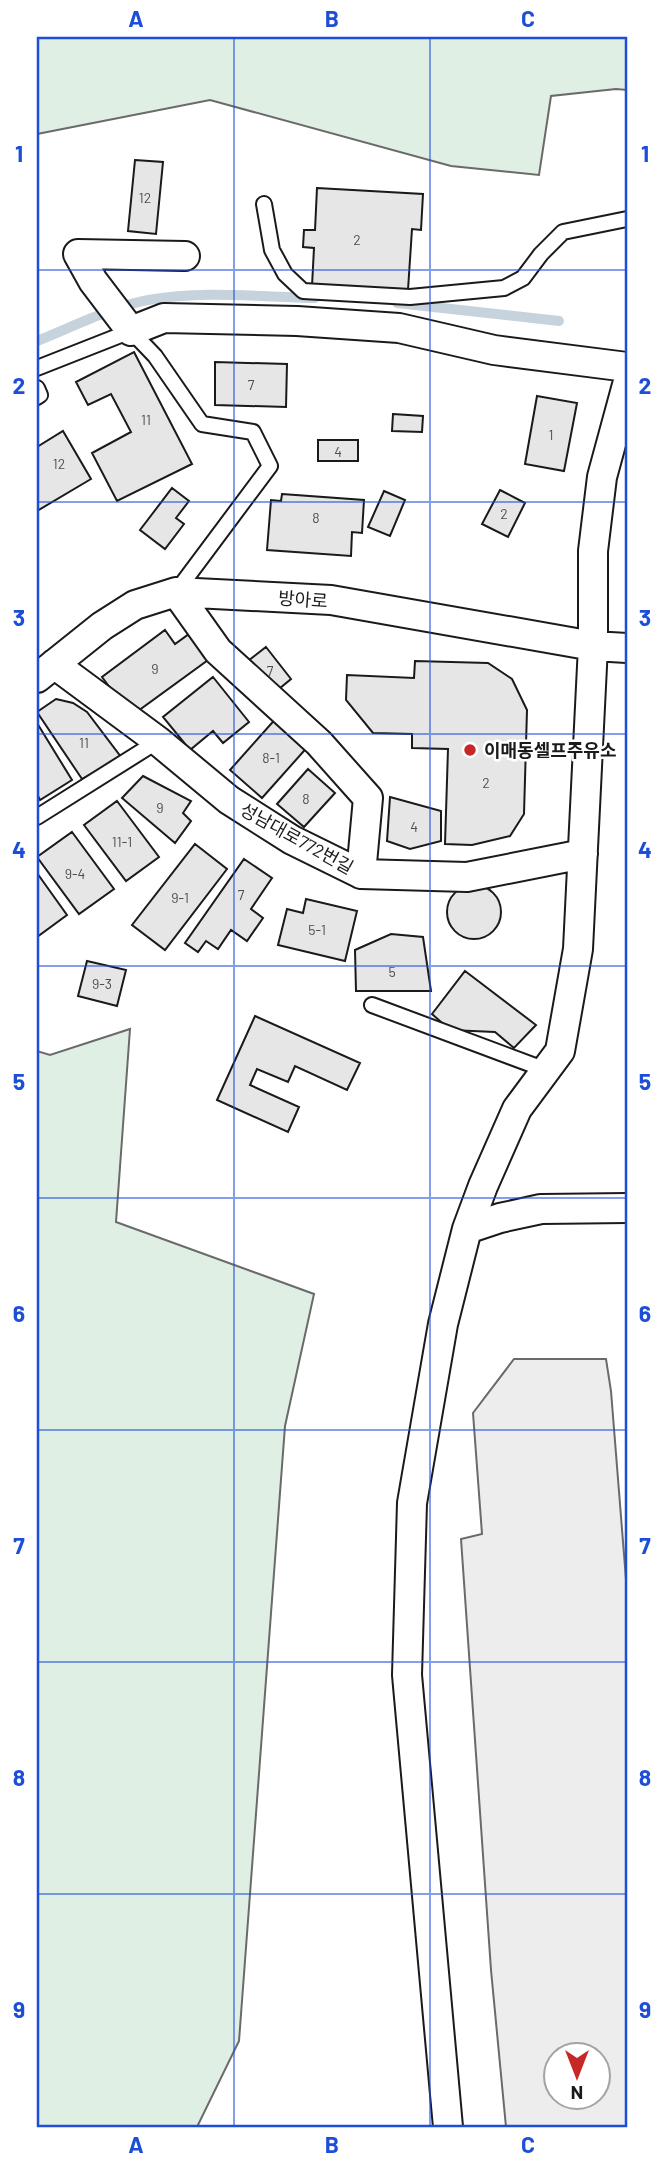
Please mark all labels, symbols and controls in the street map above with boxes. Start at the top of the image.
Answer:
text: A [128,4,144,32]
text: B [325,4,339,32]
text: C [521,4,535,32]
text: 1 [15,139,23,167]
text: 1 [641,139,649,167]
house number: 12 [139,189,151,206]
house number: 2 [353,231,361,248]
text: 2 [13,371,25,399]
text: 2 [639,371,651,399]
house number: 7 [248,376,255,393]
house number: 11 [141,411,151,428]
house number: 1 [549,426,553,443]
house number: 4 [334,443,342,460]
house number: 12 [53,455,65,472]
house number: 2 [500,505,508,522]
house number: 8 [312,509,320,526]
street label: 방아로 [277,586,329,612]
text: 3 [13,603,25,631]
text: 3 [639,603,651,631]
house number: 9 [151,660,159,677]
house number: 7 [267,662,274,679]
house number: 11 [79,734,89,751]
place label: 이매동셀프주유소 [484,739,616,761]
marker: 이매동셀프주유소 [462,742,478,758]
house number: 8-1 [262,749,280,766]
house number: 2 [482,774,490,791]
house number: 8 [302,790,310,807]
street label: 성남대로772번길 [237,798,357,878]
house number: 9 [156,799,164,816]
house number: 4 [410,818,418,835]
house number: 11-1 [112,833,132,850]
text: 4 [12,835,26,863]
text: 4 [638,835,652,863]
house number: 9-4 [65,865,85,882]
house number: 7 [238,886,245,903]
house number: 9-1 [171,889,189,906]
house number: 5-1 [308,921,326,938]
house number: 5 [388,963,396,980]
house number: 9-3 [92,975,112,992]
text: 5 [13,1067,25,1095]
text: 5 [639,1067,651,1095]
text: 6 [13,1299,25,1327]
text: 6 [639,1299,651,1327]
text: 7 [13,1531,25,1559]
text: 7 [639,1531,651,1559]
text: 8 [13,1763,25,1791]
text: 8 [639,1763,651,1791]
text: 9 [13,1995,25,2023]
text: 9 [639,1995,651,2023]
north arrow [542,2042,612,2112]
text: N [571,2082,583,2105]
text: A [128,2130,144,2158]
text: B [325,2130,339,2158]
text: C [521,2130,535,2158]

